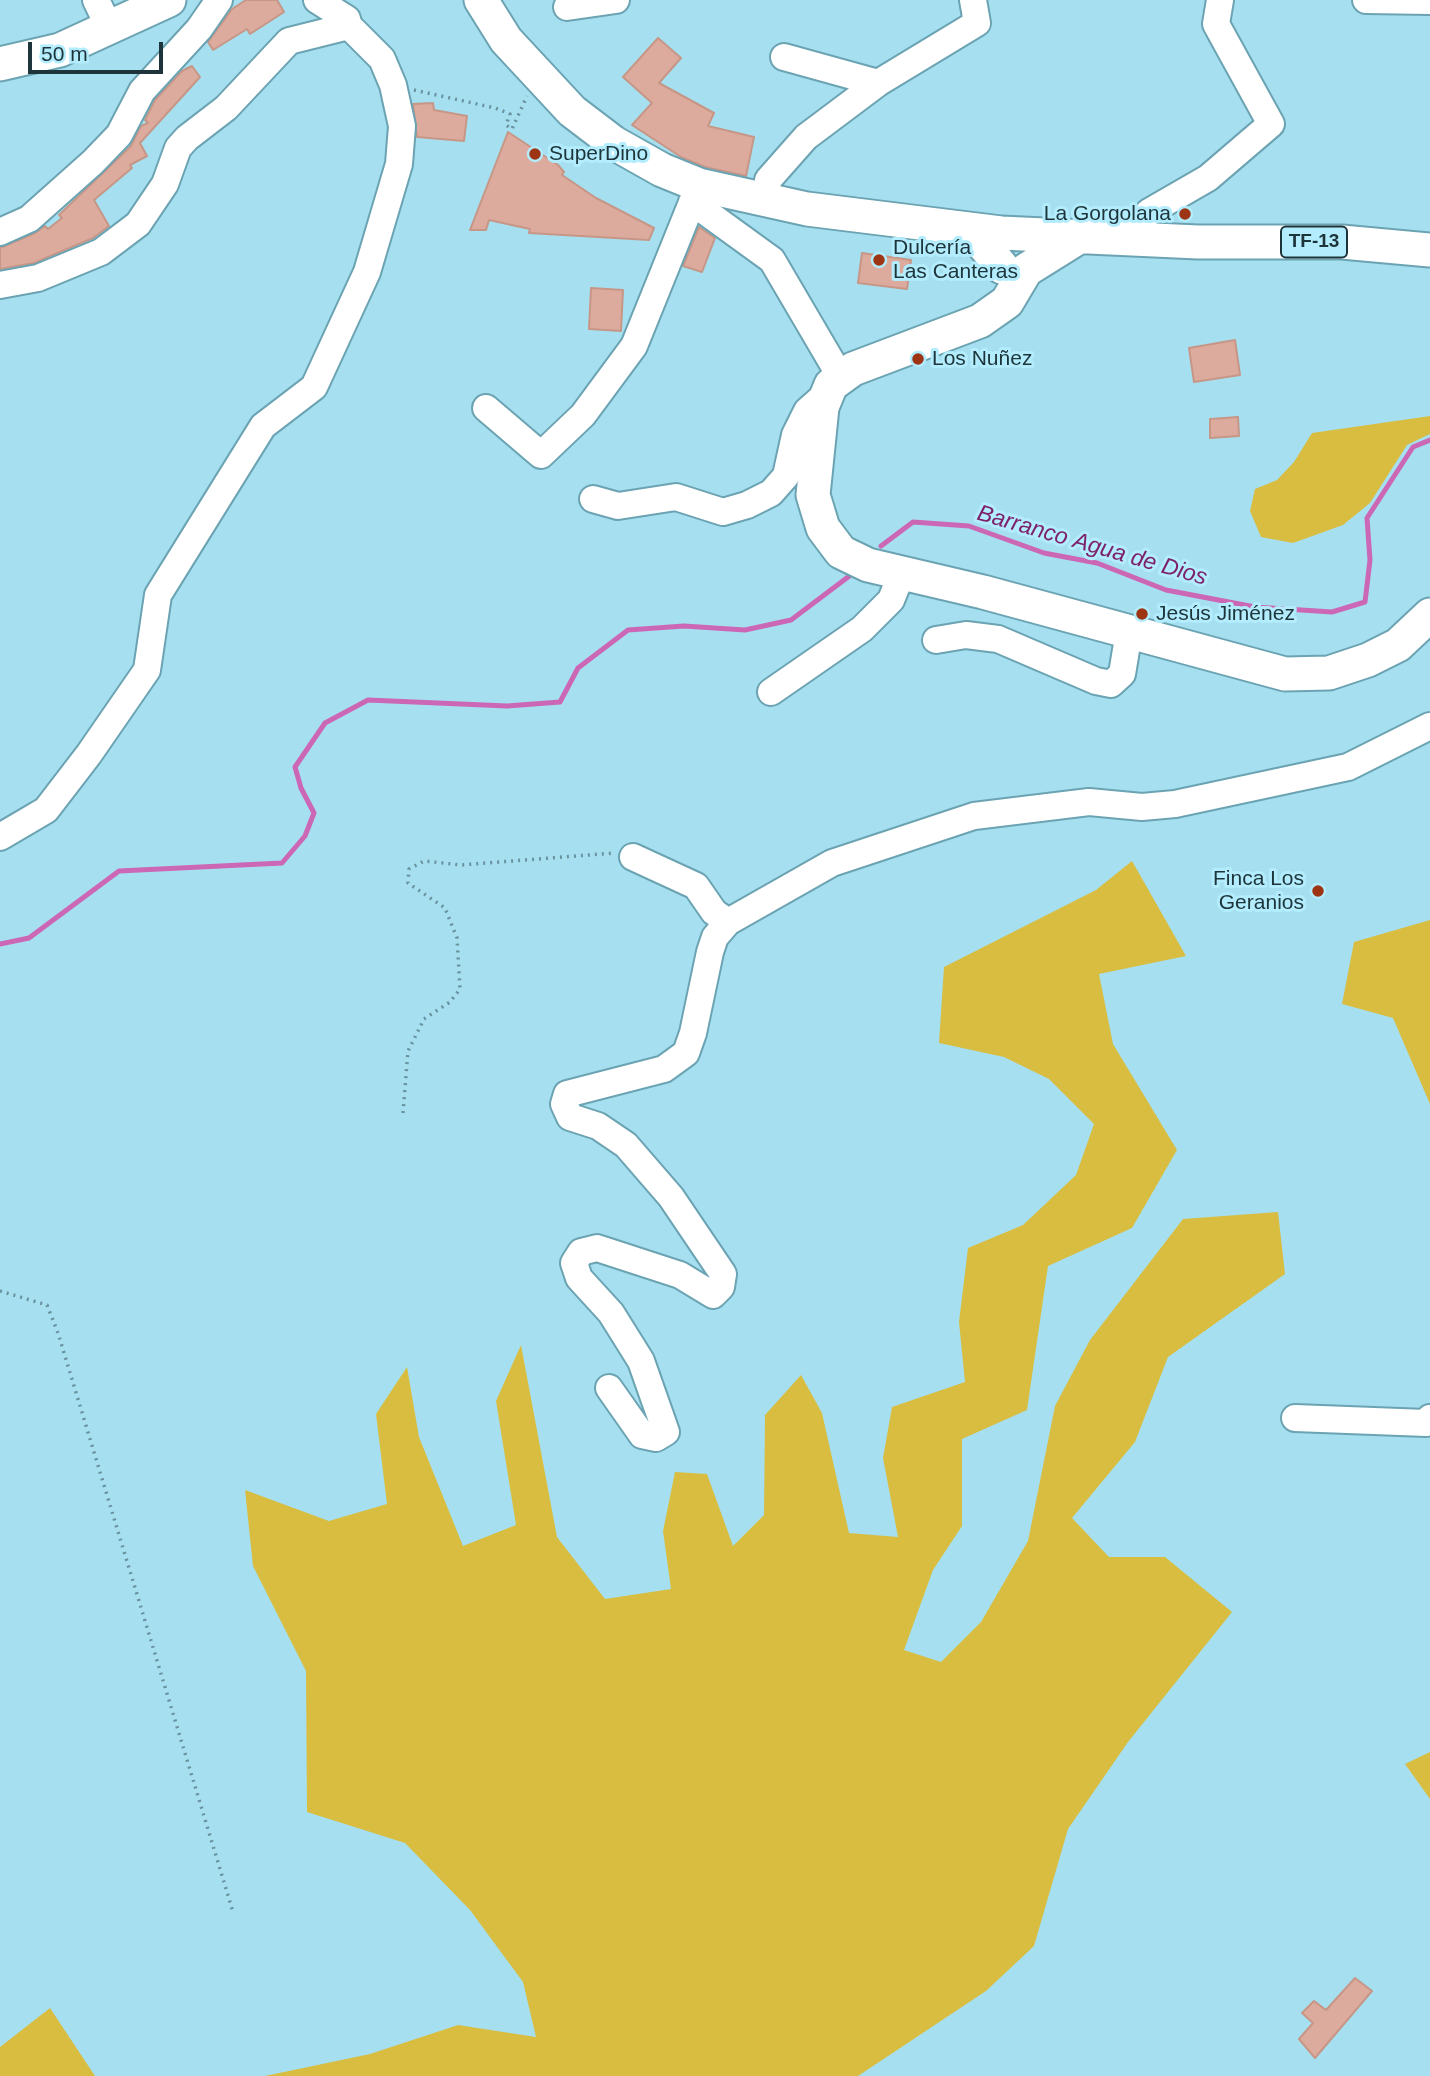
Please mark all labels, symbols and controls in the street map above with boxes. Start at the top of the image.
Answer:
scale bar [32,28,166,72]
text: 50 m [41,42,88,65]
place label: SuperDino [549,141,648,167]
marker: SuperDino [527,146,543,162]
place label: La Gorgolana [1044,201,1171,227]
marker: La Gorgolana [1177,206,1193,222]
road number: TF-13 [1281,226,1347,258]
place label: Dulcería Las Canteras [893,235,1018,285]
marker: Dulcería Las Canteras [871,252,887,268]
place label: Los Nuñez [932,346,1032,372]
marker: Los Nuñez [910,351,926,367]
water label: Barranco Agua de Dios [974,500,1210,592]
place label: Jesús Jiménez [1156,601,1295,627]
marker: Jesús Jiménez [1134,606,1150,622]
place label: Finca Los Geranios [1213,866,1304,916]
marker: Finca Los Geranios [1310,883,1326,899]

